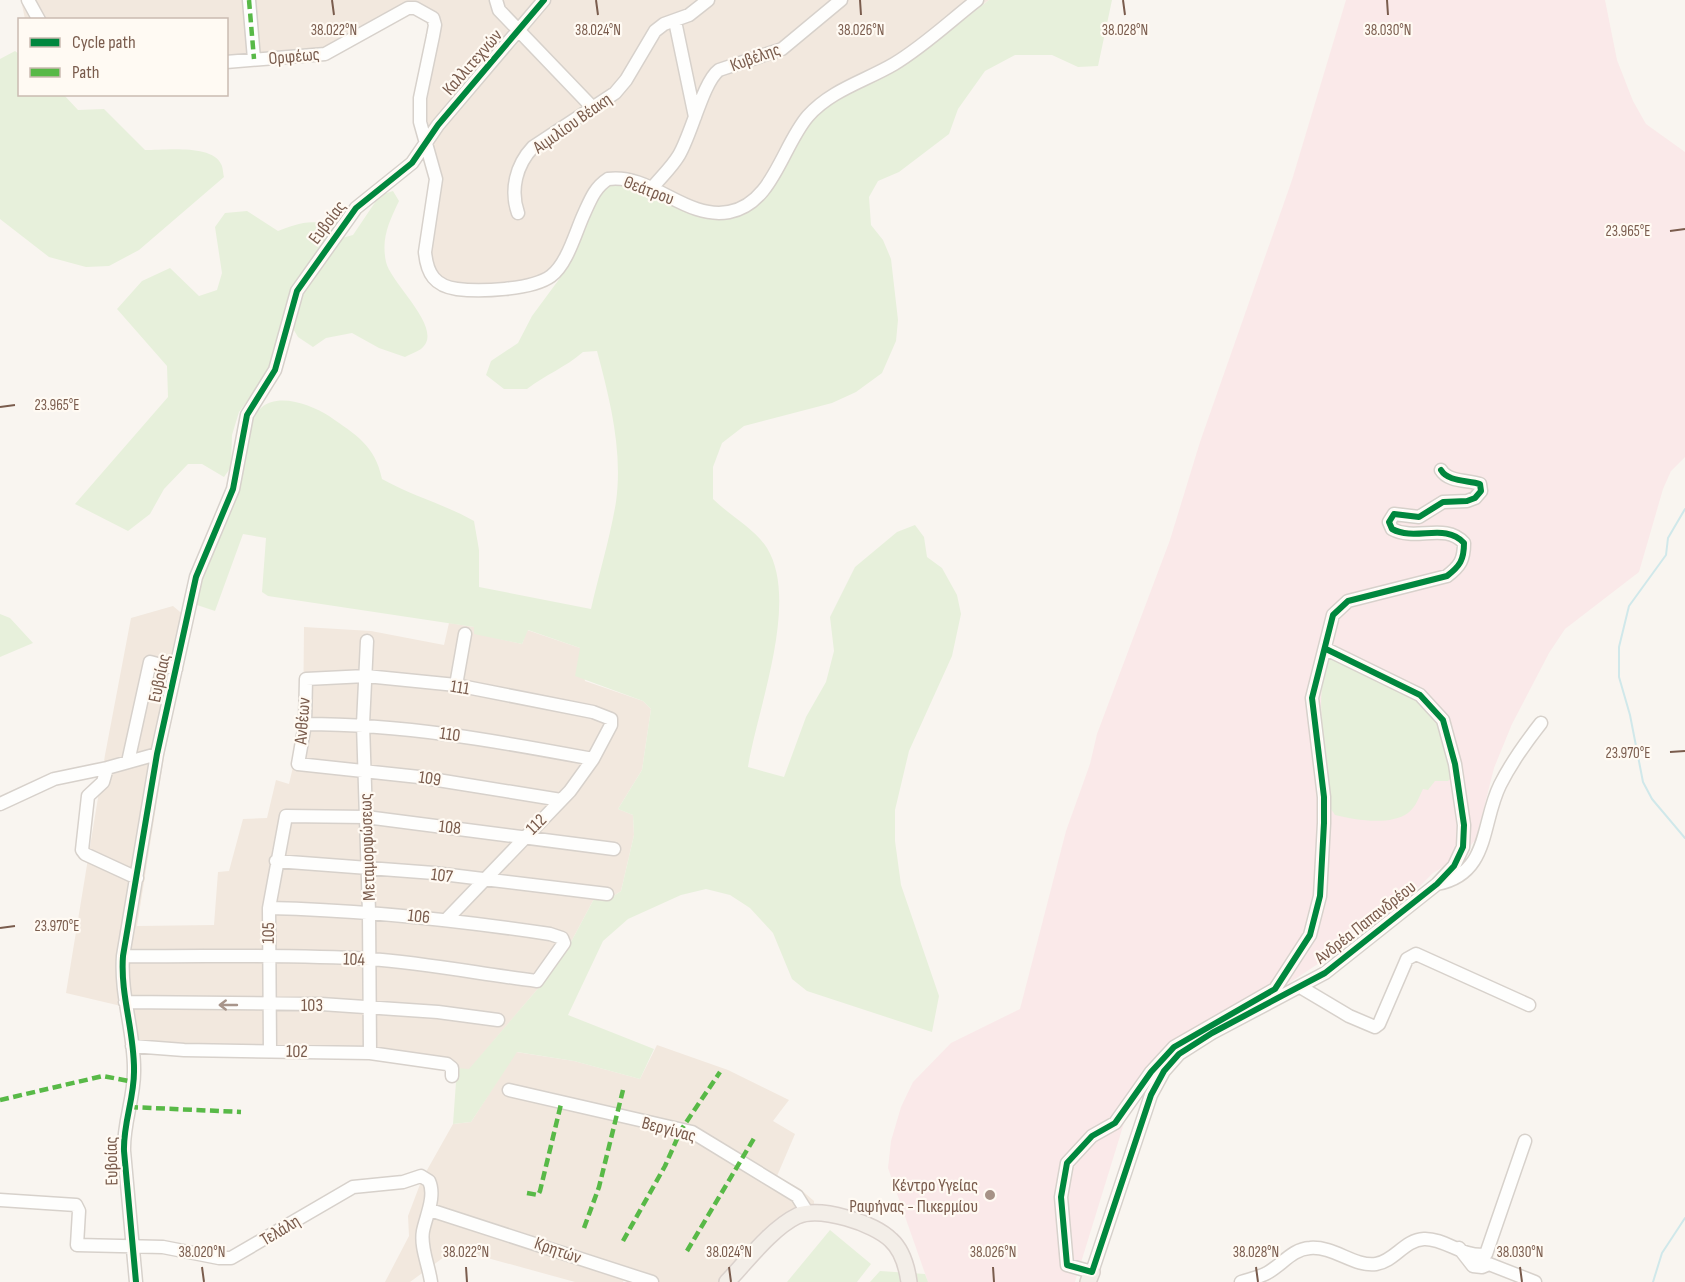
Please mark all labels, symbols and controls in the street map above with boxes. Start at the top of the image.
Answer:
legend [18,18,228,96]
text: 38.022°N [311,21,357,40]
text: 38.024°N [575,21,621,40]
text: 38.026°N [838,21,884,40]
text: 38.028°N [1102,21,1148,40]
text: 38.030°N [1365,21,1411,40]
street label: Καλλιτεχνών [438,25,507,99]
text: Cycle path [72,32,136,53]
street label: Κυβέλης [727,39,783,76]
street label: Ορφέως [268,44,321,69]
text: Path [72,62,100,83]
street label: Αιμιλίου Βέακη [528,89,616,159]
street label: Θεάτρου [621,171,677,210]
street label: Ευβοίας [304,196,351,248]
text: 23.965°E [1606,222,1650,241]
text: 23.965°E [35,396,79,415]
street label: Ευβοίας [144,652,175,704]
street label: 111 [449,676,472,699]
street label: Ανθέων [290,697,315,746]
street label: 110 [438,723,462,746]
text: 23.970°E [1606,744,1650,763]
street label: 109 [417,767,442,790]
street label: Μεταμορφώσεως [355,793,380,901]
street label: 112 [522,810,551,839]
street label: 108 [438,816,462,839]
street label: 107 [430,864,455,887]
street label: Ανδρέα Παπανδρέου [1310,876,1420,969]
street label: 106 [407,905,431,928]
text: 23.970°E [35,917,79,936]
street label: 105 [258,922,279,944]
street label: 104 [343,949,366,970]
street label: 103 [301,995,323,1016]
one-way arrow [219,999,239,1011]
street label: 102 [286,1041,308,1062]
street label: Βεργίνας [639,1112,698,1147]
street label: Ευβοίας [101,1136,122,1186]
place label: Κέντρο Υγείας Ραφήνας - Πικερμίου [849,1175,978,1217]
marker: Κέντρο Υγείας Ραφήνας - Πικερμίου [983,1188,997,1202]
street label: Τελάλη [257,1210,304,1250]
street label: Κρητών [532,1233,584,1268]
text: 38.020°N [179,1243,225,1262]
text: 38.022°N [443,1243,489,1262]
text: 38.024°N [706,1243,752,1262]
text: 38.026°N [970,1243,1016,1262]
text: 38.028°N [1233,1243,1279,1262]
text: 38.030°N [1497,1243,1543,1262]

